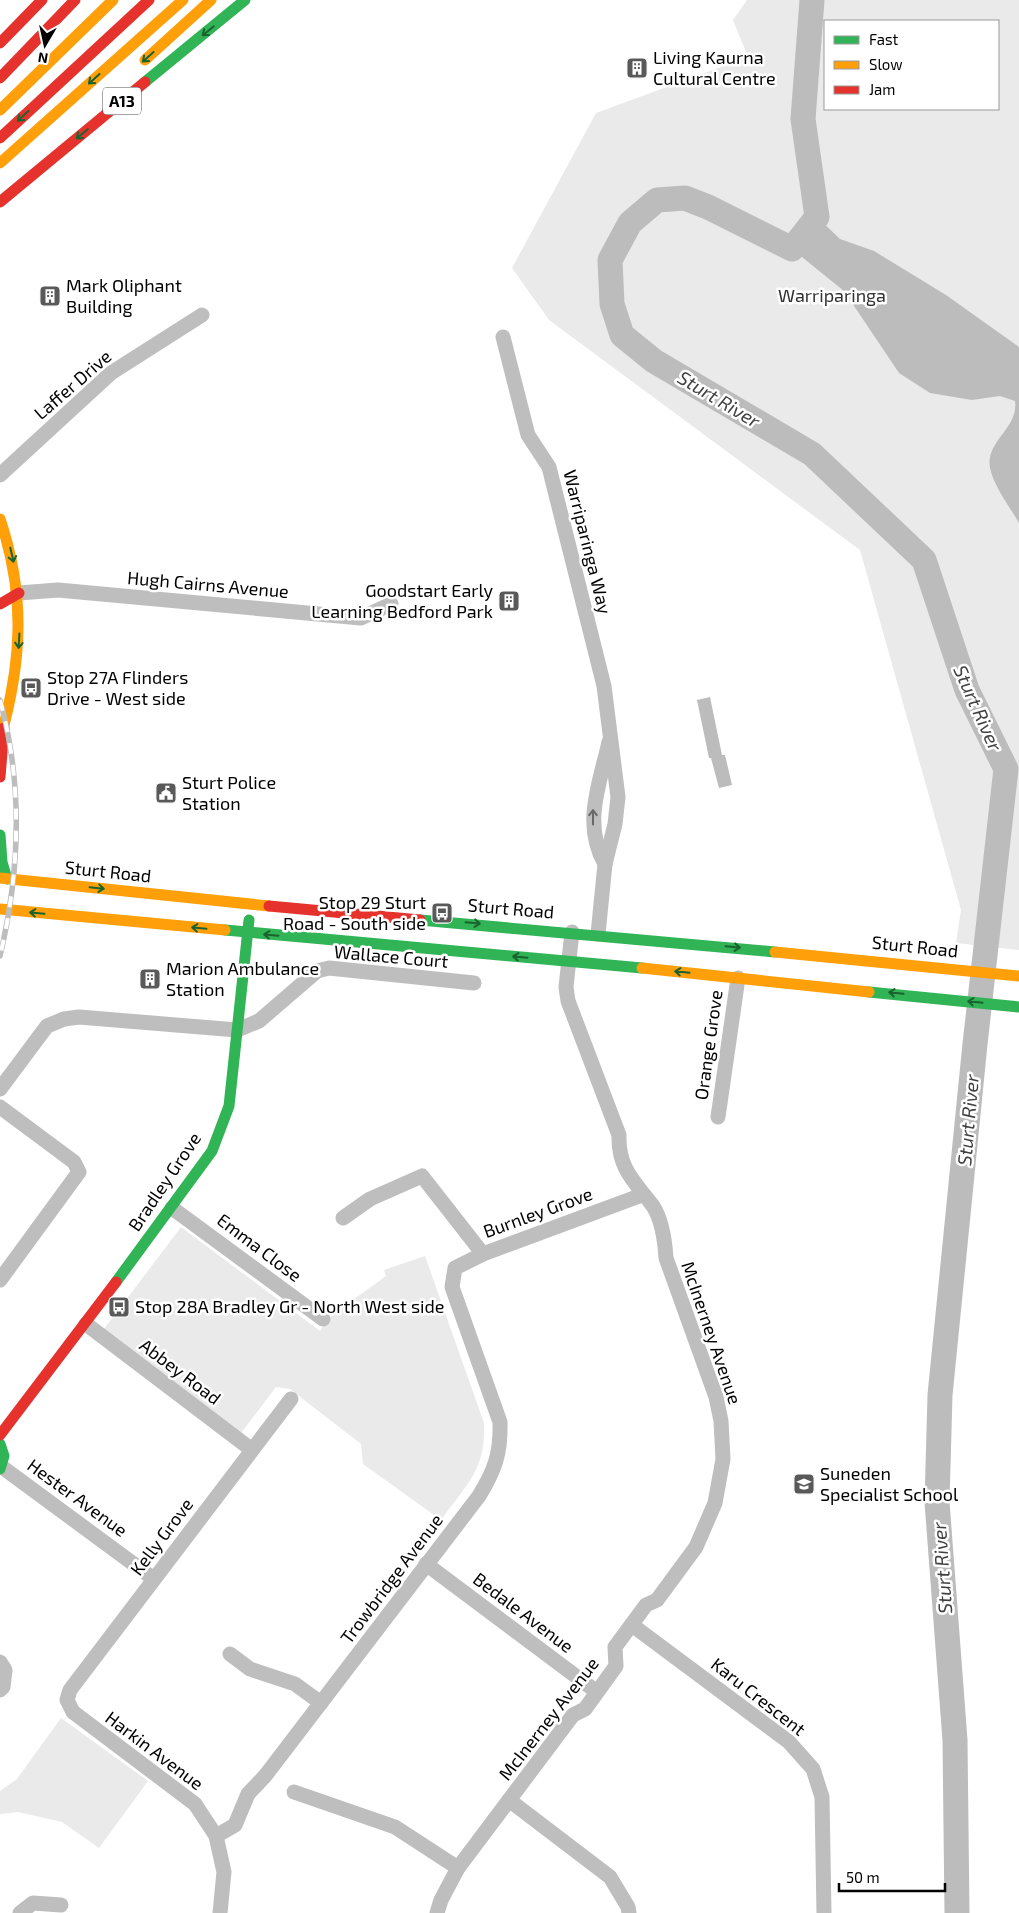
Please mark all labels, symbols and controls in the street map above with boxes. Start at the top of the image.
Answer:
north arrow [20,20,70,70]
legend [824,20,999,110]
one-way arrow [201,25,214,36]
text: Fast [869,30,899,48]
place label: Living Kaurna Cultural Centre [653,46,776,89]
text: N [37,49,49,68]
one-way arrow [142,52,155,63]
text: Slow [869,55,903,73]
building icon: Living Kaurna Cultural Centre [625,56,649,80]
one-way arrow [88,73,101,85]
text: Jam [869,80,895,98]
road number: A13 [103,88,141,114]
one-way arrow [17,110,29,122]
one-way arrow [76,128,89,139]
place label: Mark Oliphant Building [66,274,182,317]
building icon: Mark Oliphant Building [38,284,62,308]
park label: Warriparinga [778,284,886,306]
street label: Laffer Drive [29,345,115,424]
water label: Sturt River [674,365,765,432]
street label: Warriparinga Way [559,467,617,617]
one-way arrow [8,547,17,563]
street label: Hugh Cairns Avenue [126,566,290,602]
place label: Goodstart Early Learning Bedford Park [311,579,493,622]
building icon: Goodstart Early Learning Bedford Park [497,589,521,613]
one-way arrow [15,633,24,649]
water label: Sturt River [949,661,1008,755]
place label: Stop 27A Flinders Drive - West side [47,666,188,709]
bus stop icon: Stop 27A Flinders Drive - West side [19,676,43,700]
place label: Sturt Police Station [182,771,276,814]
public building icon: Sturt Police Station [154,781,178,805]
one-way arrow [588,809,598,826]
street label: Sturt Road [64,856,152,886]
one-way arrow [89,883,105,893]
place label: Stop 29 Sturt Road - South side [283,891,426,934]
street label: Sturt Road [467,893,555,923]
bus stop icon: Stop 29 Sturt Road - South side [430,901,454,925]
one-way arrow [29,908,45,918]
one-way arrow [465,919,481,928]
one-way arrow [191,924,207,933]
one-way arrow [263,930,279,940]
street label: Sturt Road [871,931,959,961]
street label: Wallace Court [333,940,449,972]
one-way arrow [725,942,741,952]
one-way arrow [512,952,528,962]
place label: Marion Ambulance Station [166,957,319,1000]
building icon: Marion Ambulance Station [138,967,162,991]
one-way arrow [674,967,690,977]
street label: Orange Grove [689,988,727,1101]
one-way arrow [888,988,904,998]
one-way arrow [967,997,983,1007]
water label: Sturt River [952,1073,983,1167]
street label: Bradley Grove [123,1128,205,1235]
street label: Burnley Grove [480,1182,595,1242]
street label: Emma Close [213,1208,306,1286]
street label: McInerney Avenue [677,1258,747,1407]
bus stop icon: Stop 28A Bradley Gr - North West side [107,1295,131,1319]
place label: Stop 28A Bradley Gr - North West side [135,1295,445,1317]
street label: Abbey Road [136,1334,226,1409]
street label: Hester Avenue [23,1454,132,1541]
place label: Suneden Specialist School [820,1462,959,1505]
school or university icon: Suneden Specialist School [792,1472,816,1496]
street label: Kelly Grove [125,1493,197,1579]
street label: Trowbridge Avenue [335,1509,447,1648]
water label: Sturt River [927,1521,956,1615]
street label: Bedale Avenue [469,1567,578,1657]
street label: McInerney Avenue [493,1653,603,1784]
street label: Karu Crescent [707,1653,810,1740]
street label: Harkin Avenue [101,1706,208,1794]
scale bar [839,1860,945,1892]
text: 50 m [846,1868,880,1886]

